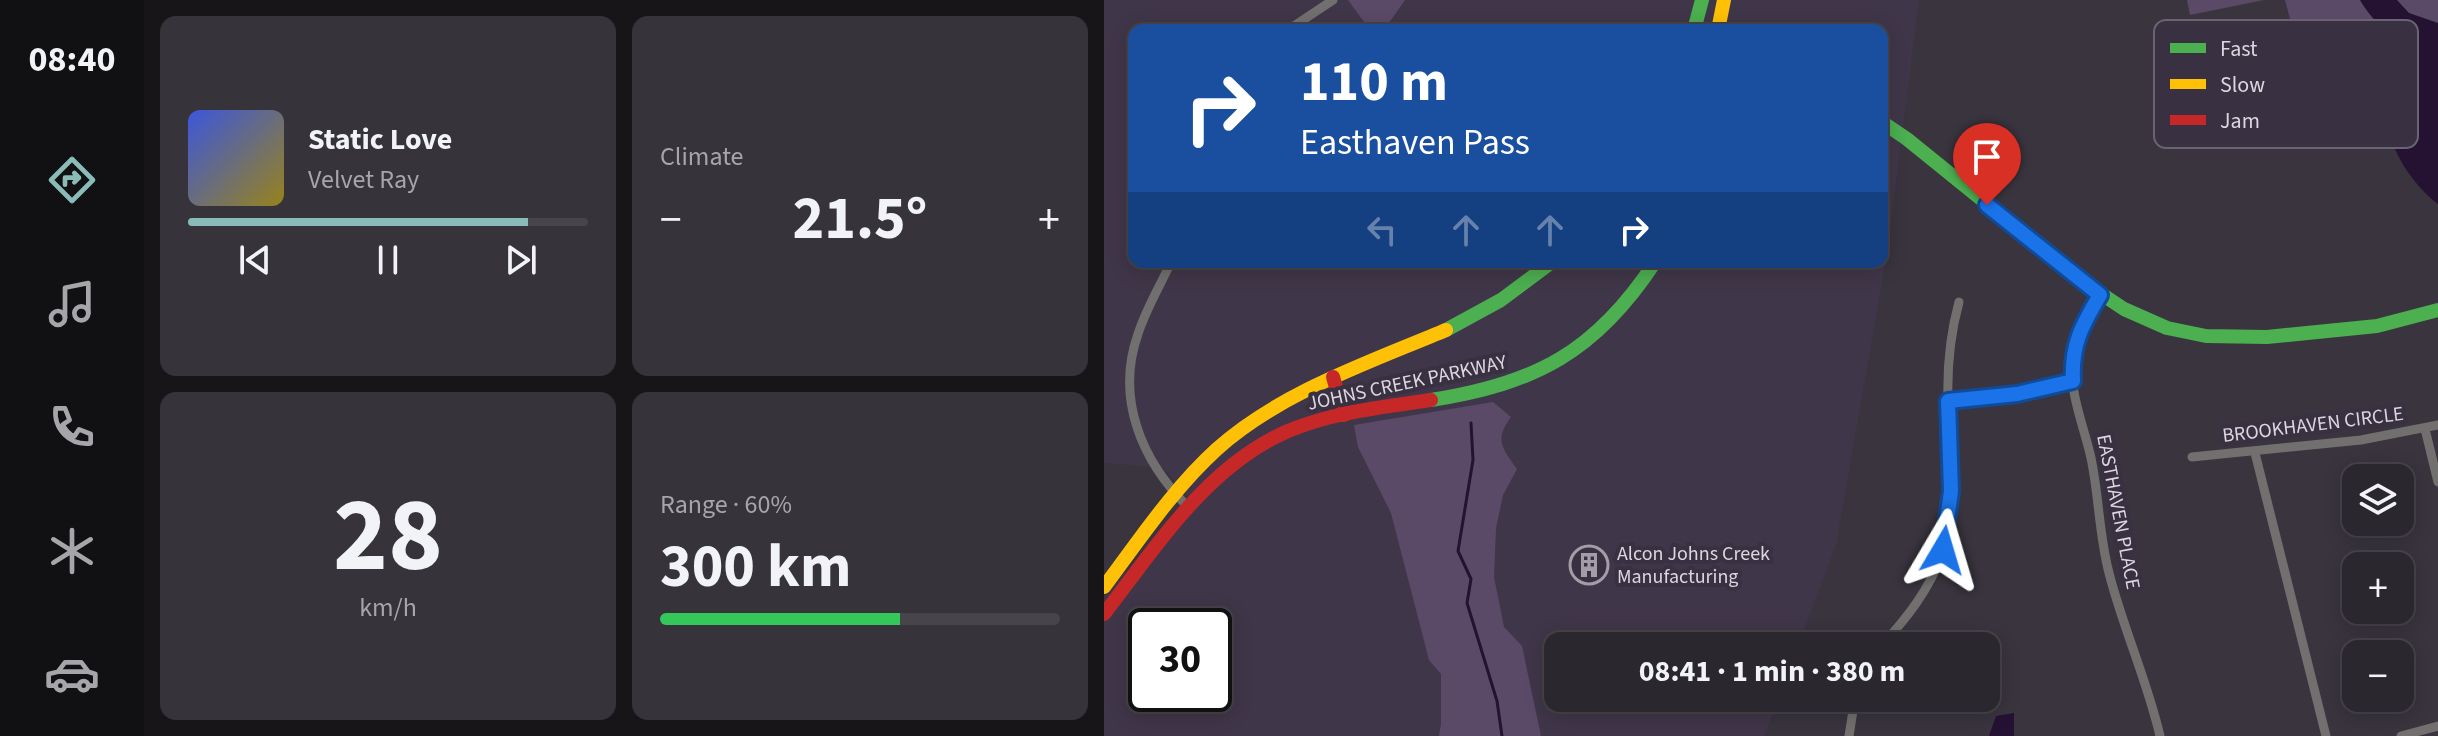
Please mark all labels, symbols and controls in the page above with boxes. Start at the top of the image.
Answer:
legend [2154,20,2418,148]
text: Fast [2220,33,2258,65]
text: 08:40 [29,34,115,85]
text: 110 m [1300,43,1448,122]
icon: right [1168,56,1272,160]
text: Slow [2220,69,2265,101]
text: Jam [2220,105,2260,137]
text: Easthaven Pass [1300,117,1530,168]
text: Static Love [308,118,452,161]
pin [1953,123,2021,205]
icon: arrive [1965,135,2009,179]
text: Climate [660,138,744,175]
icon: directions [44,152,100,208]
text: Velvet Ray [308,161,419,198]
text: 21.5° [793,177,927,262]
text: − [660,189,682,252]
text: + [1038,189,1060,252]
icon: left [1360,208,1404,252]
icon: ahead [1444,208,1488,252]
icon: ahead [1528,208,1572,252]
icon: right [1612,208,1656,252]
icon: previous [233,238,277,282]
icon: pause [366,238,410,282]
icon: next [499,238,543,282]
icon: music [44,276,100,332]
street label: JOHNS CREEK PARKWAY [1305,348,1510,418]
icon: phone [44,399,100,455]
street label: BROOKHAVEN CIRCLE [2221,400,2405,450]
street label: EASTHAVEN PLACE [2089,432,2147,592]
text: 28 [333,463,443,611]
map controls [2342,464,2414,712]
button: layers [2342,464,2414,536]
text: Range · 60% [660,486,792,523]
position arrow [1901,508,1985,592]
icon: climate [44,523,100,579]
text: 300 km [660,525,851,610]
place label: Alcon Johns Creek Manufacturing [1617,540,1770,591]
building icon: Alcon Johns Creek Manufacturing [1568,544,1610,586]
button: + [2342,552,2414,624]
text: km/h [359,589,417,626]
speed limit sign: 30 [1128,608,1232,712]
button: − [2342,640,2414,712]
icon: car [44,646,100,702]
text: 08:41 · 1 min · 380 m [1639,650,1905,693]

